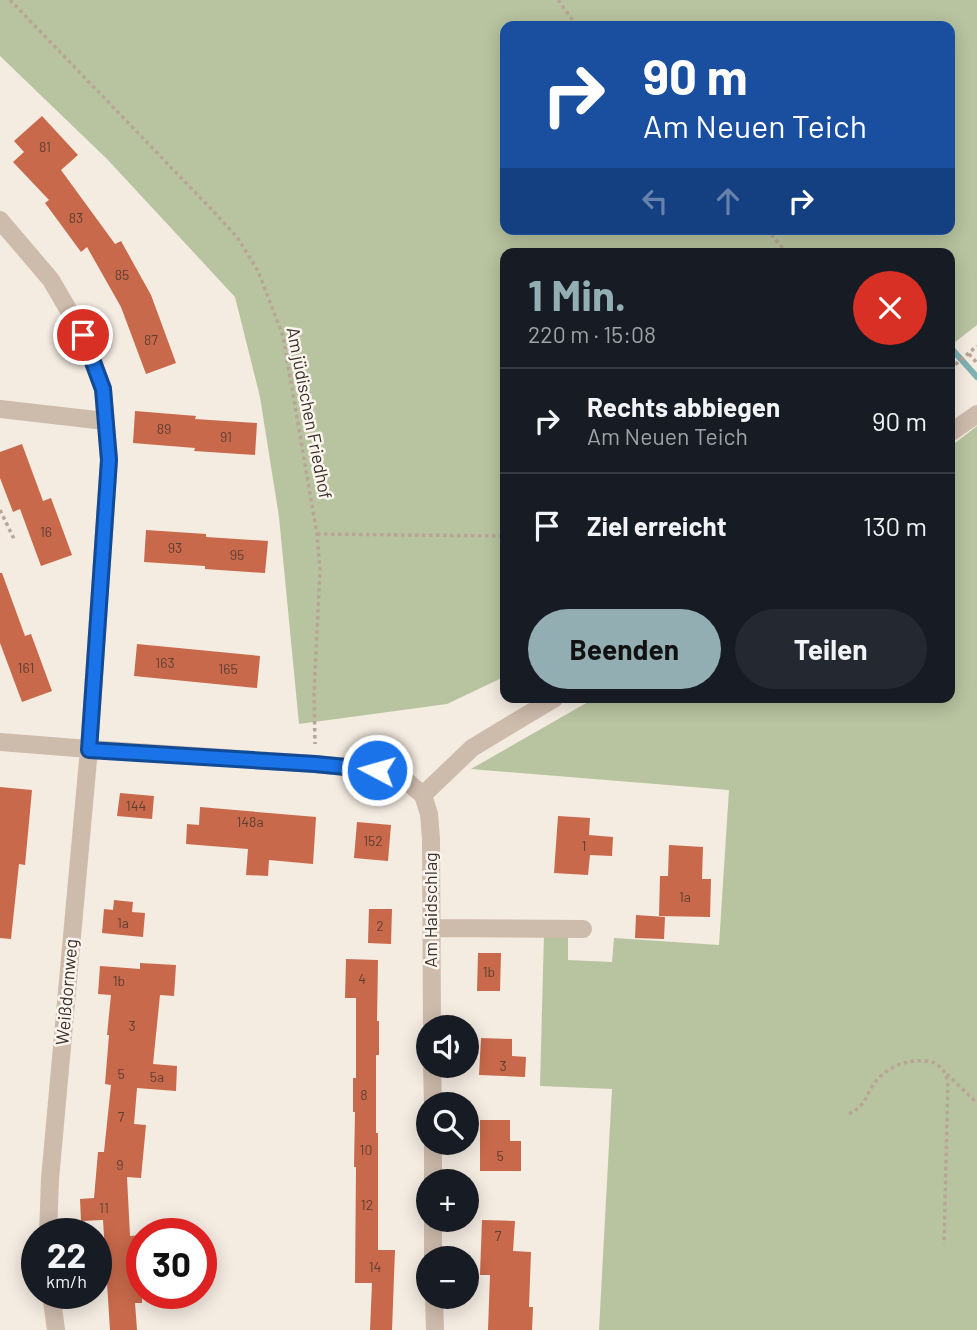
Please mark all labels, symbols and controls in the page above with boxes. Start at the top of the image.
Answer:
text: 90 m [643,46,748,105]
icon: right [528,49,619,140]
text: Am Neuen Teich [643,106,867,144]
house number: 81 [39,138,51,155]
icon: left [636,182,674,220]
icon: ahead [709,182,747,220]
icon: right [782,182,820,220]
house number: 83 [69,209,83,226]
house number: 85 [115,266,129,283]
text: 1 Min. [528,269,626,319]
button: close [853,271,927,345]
pin [53,305,113,365]
icon: arrive [64,316,102,354]
text: 220 m · 15:08 [528,320,656,348]
street label: Am jüdischen Friedhof [283,325,337,501]
house number: 87 [144,331,158,348]
text: Rechts abbiegen [587,391,780,422]
icon: right [528,402,566,440]
text: 90 m [872,405,927,436]
house number: 89 [157,420,171,437]
text: Am Neuen Teich [587,422,748,450]
house number: 91 [220,428,232,445]
icon: arrive [528,507,566,545]
text: Ziel erreicht [587,510,727,541]
text: 130 m [863,510,927,541]
house number: 16 [40,523,52,540]
house number: 93 [168,539,182,556]
house number: 95 [230,546,244,563]
button: Beenden [528,609,721,689]
button: Teilen [735,609,927,689]
house number: 163 [155,654,175,671]
house number: 161 [18,659,34,676]
house number: 165 [218,660,238,677]
position arrow [340,733,414,807]
house number: 144 [126,797,146,814]
house number: 148a [236,813,264,830]
house number: 152 [363,832,383,849]
house number: 1 [582,837,586,854]
street label: Am Haidschlag [419,852,441,968]
house number: 1a [679,888,691,905]
house number: 1a [117,914,129,931]
house number: 2 [376,917,384,934]
street label: Weißdornweg [50,938,82,1046]
house number: 1b [483,963,495,980]
house number: 4 [358,970,366,987]
house number: 1b [113,972,125,989]
map controls [416,1015,479,1309]
button: sound [416,1015,479,1078]
house number: 3 [128,1017,136,1034]
house number: 3 [499,1057,507,1074]
house number: 5 [117,1065,125,1082]
house number: 5a [150,1068,164,1085]
house number: 8 [360,1086,368,1103]
button: search [416,1092,479,1155]
house number: 7 [118,1108,125,1125]
house number: 10 [360,1141,372,1158]
house number: 5 [496,1147,504,1164]
house number: 9 [116,1156,124,1173]
button: + [416,1169,479,1232]
house number: 12 [361,1196,373,1213]
house number: 11 [99,1199,109,1216]
speed limit sign: 30 [126,1218,217,1309]
house number: 7 [495,1227,502,1244]
text: 22 [47,1233,86,1275]
button: − [416,1246,479,1309]
house number: 14 [369,1258,381,1275]
text: km/h [46,1270,87,1292]

